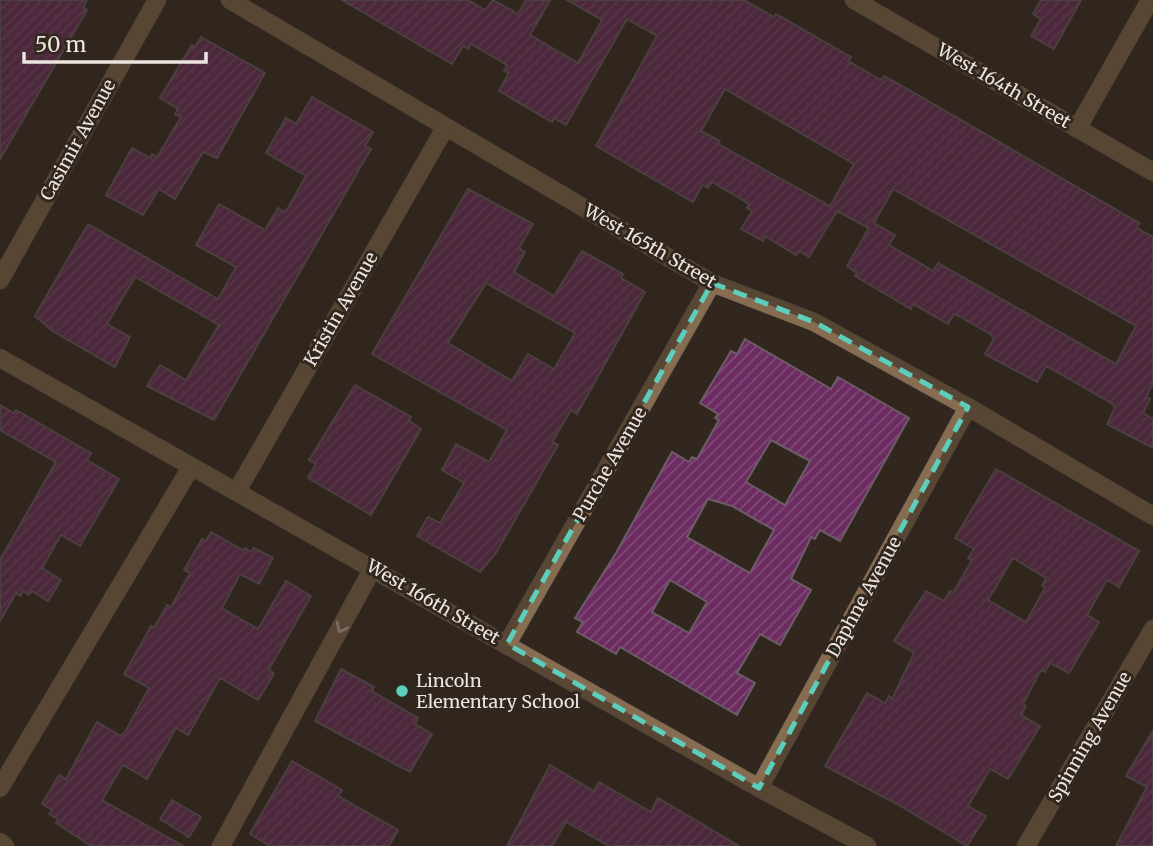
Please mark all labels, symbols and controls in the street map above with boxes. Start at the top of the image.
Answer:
scale bar [24,21,206,65]
text: 50 m [35,31,86,58]
street label: West 164th Street [932,37,1075,133]
street label: Casimir Avenue [35,75,120,204]
street label: West 165th Street [579,198,720,293]
street label: Kristin Avenue [299,248,383,370]
street label: Purche Avenue [568,403,652,525]
street label: Daphne Avenue [821,532,906,661]
street label: West 166th Street [362,554,504,649]
one-way arrow [336,621,349,633]
street label: Spinning Avenue [1043,667,1136,806]
place label: Lincoln Elementary School [416,669,580,713]
marker: Lincoln Elementary School [394,683,410,699]

